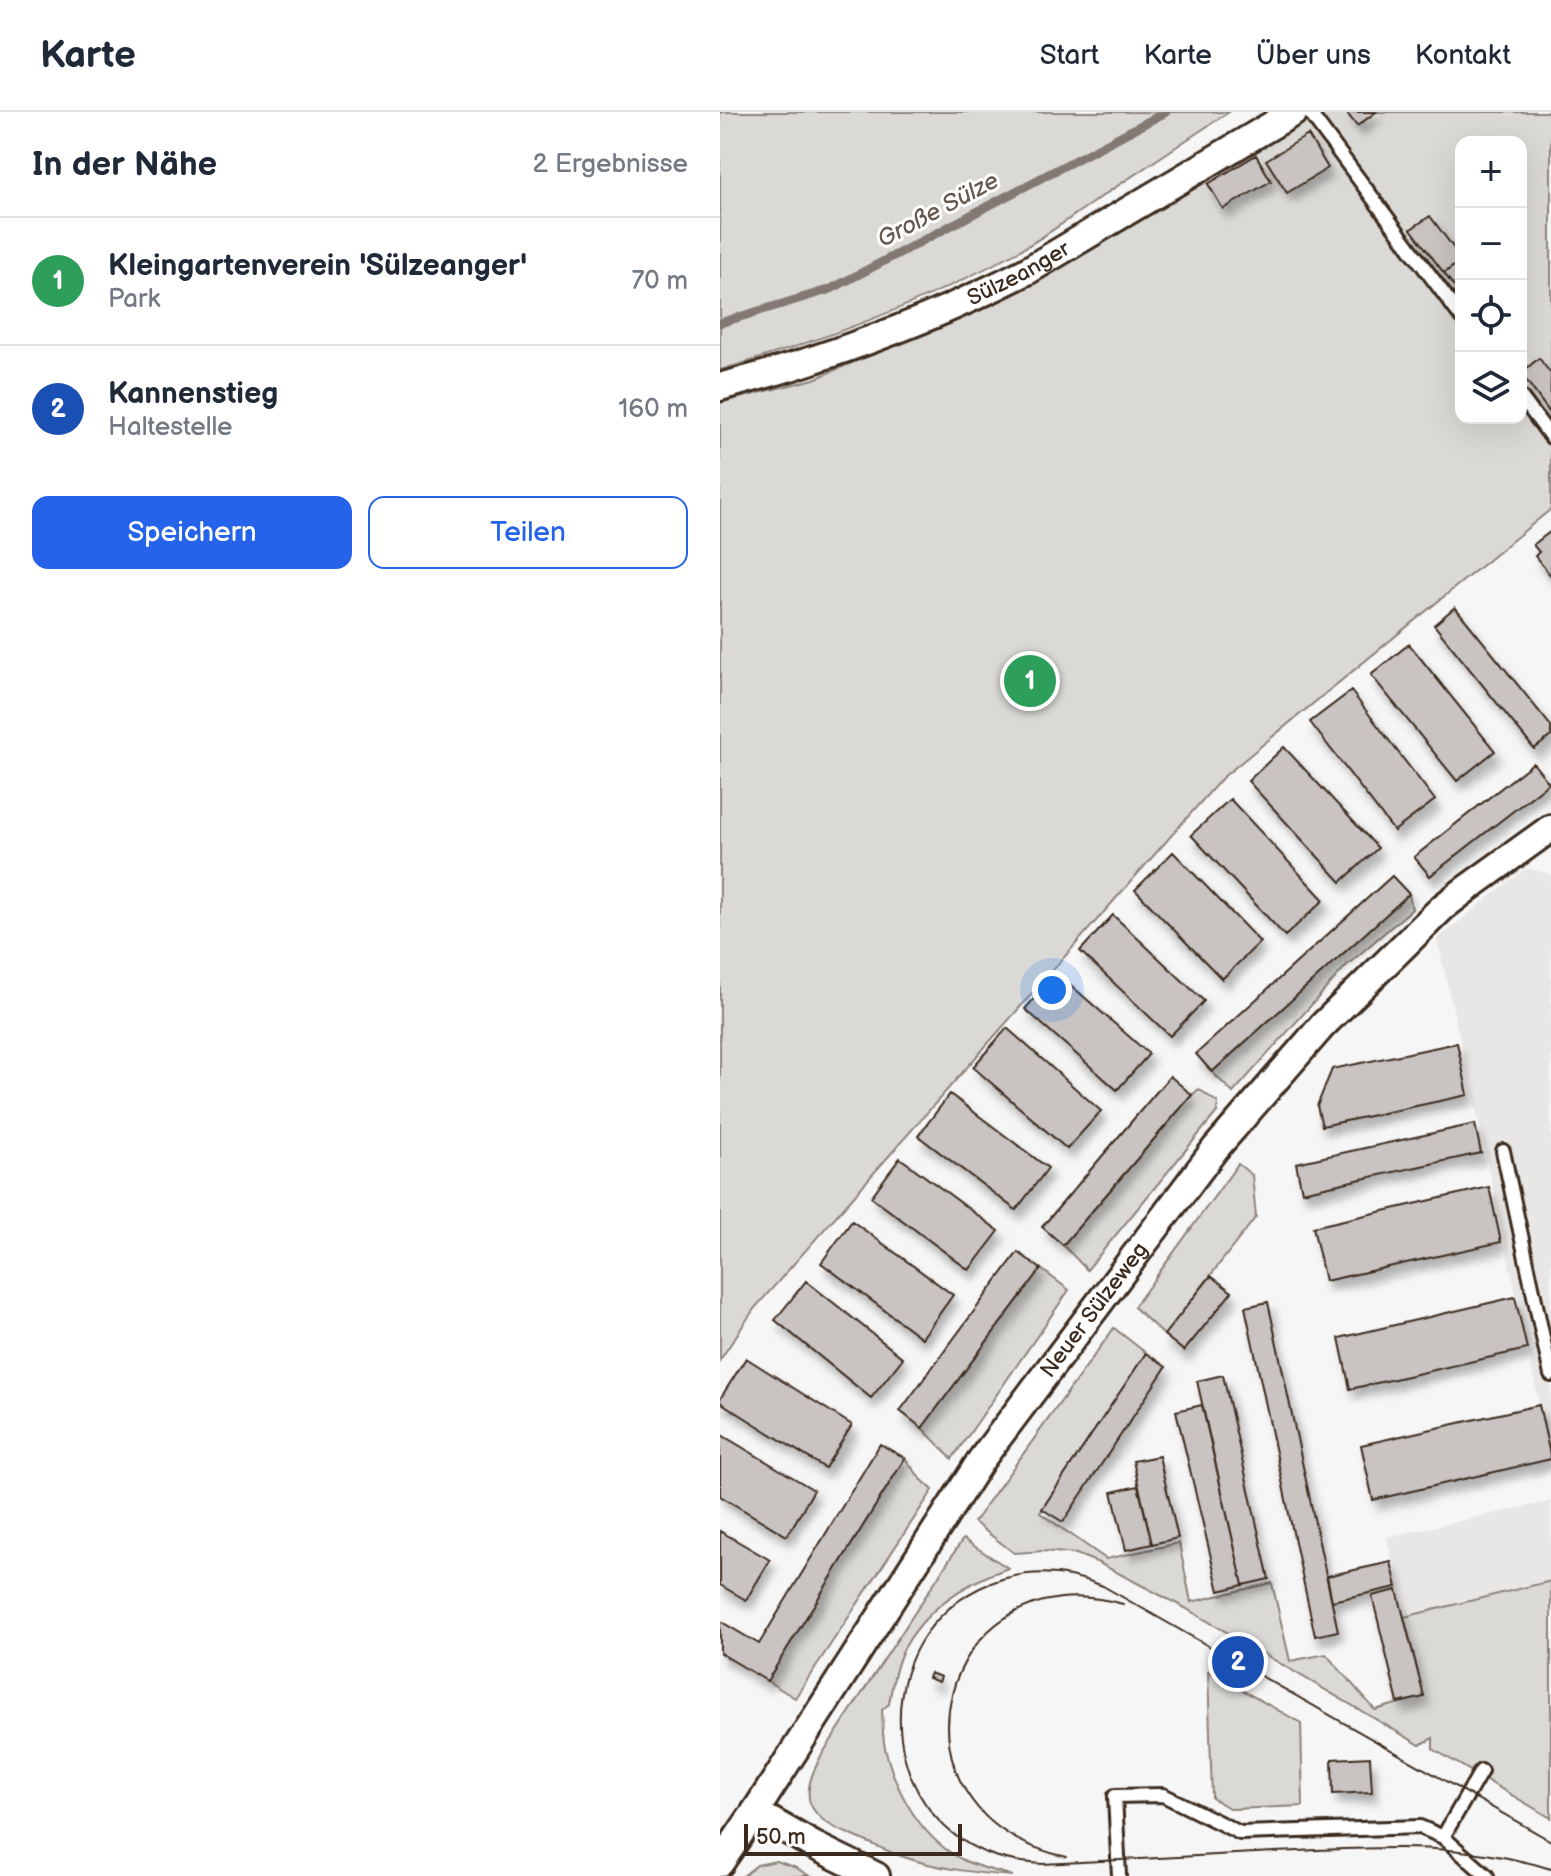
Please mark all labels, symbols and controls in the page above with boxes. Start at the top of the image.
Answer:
text: Karte [40,33,136,78]
text: Start [1040,39,1099,72]
text: Karte [1143,39,1212,72]
text: Über uns [1256,39,1371,72]
text: Kontakt [1415,39,1511,72]
map controls [1455,136,1527,424]
button: + [1455,136,1527,208]
text: In der Nähe [32,144,217,185]
text: 2 Ergebnisse [533,149,688,180]
water label: Große Sülze [872,166,1004,254]
button: − [1455,208,1527,280]
street label: Sülzeanger [963,235,1076,312]
text: Kleingartenverein 'Sülzeanger' [108,248,527,284]
text: 1 [53,266,63,297]
text: 70 m [631,266,688,297]
button: locate [1455,280,1527,352]
text: Park [108,284,160,315]
button: layers [1455,352,1527,424]
text: Kannenstieg [108,376,278,412]
text: 2 [50,394,66,425]
text: 160 m [618,394,688,425]
text: Haltestelle [108,412,232,443]
button: Speichern [32,496,352,569]
button: Teilen [368,496,688,569]
pin: 1 [1004,651,1056,711]
your location [1032,970,1072,1010]
street label: Neuer Sülzeweg [1034,1237,1154,1383]
pin: 2 [1212,1632,1264,1692]
scale bar [744,1820,962,1856]
text: 50 m [756,1824,806,1851]

